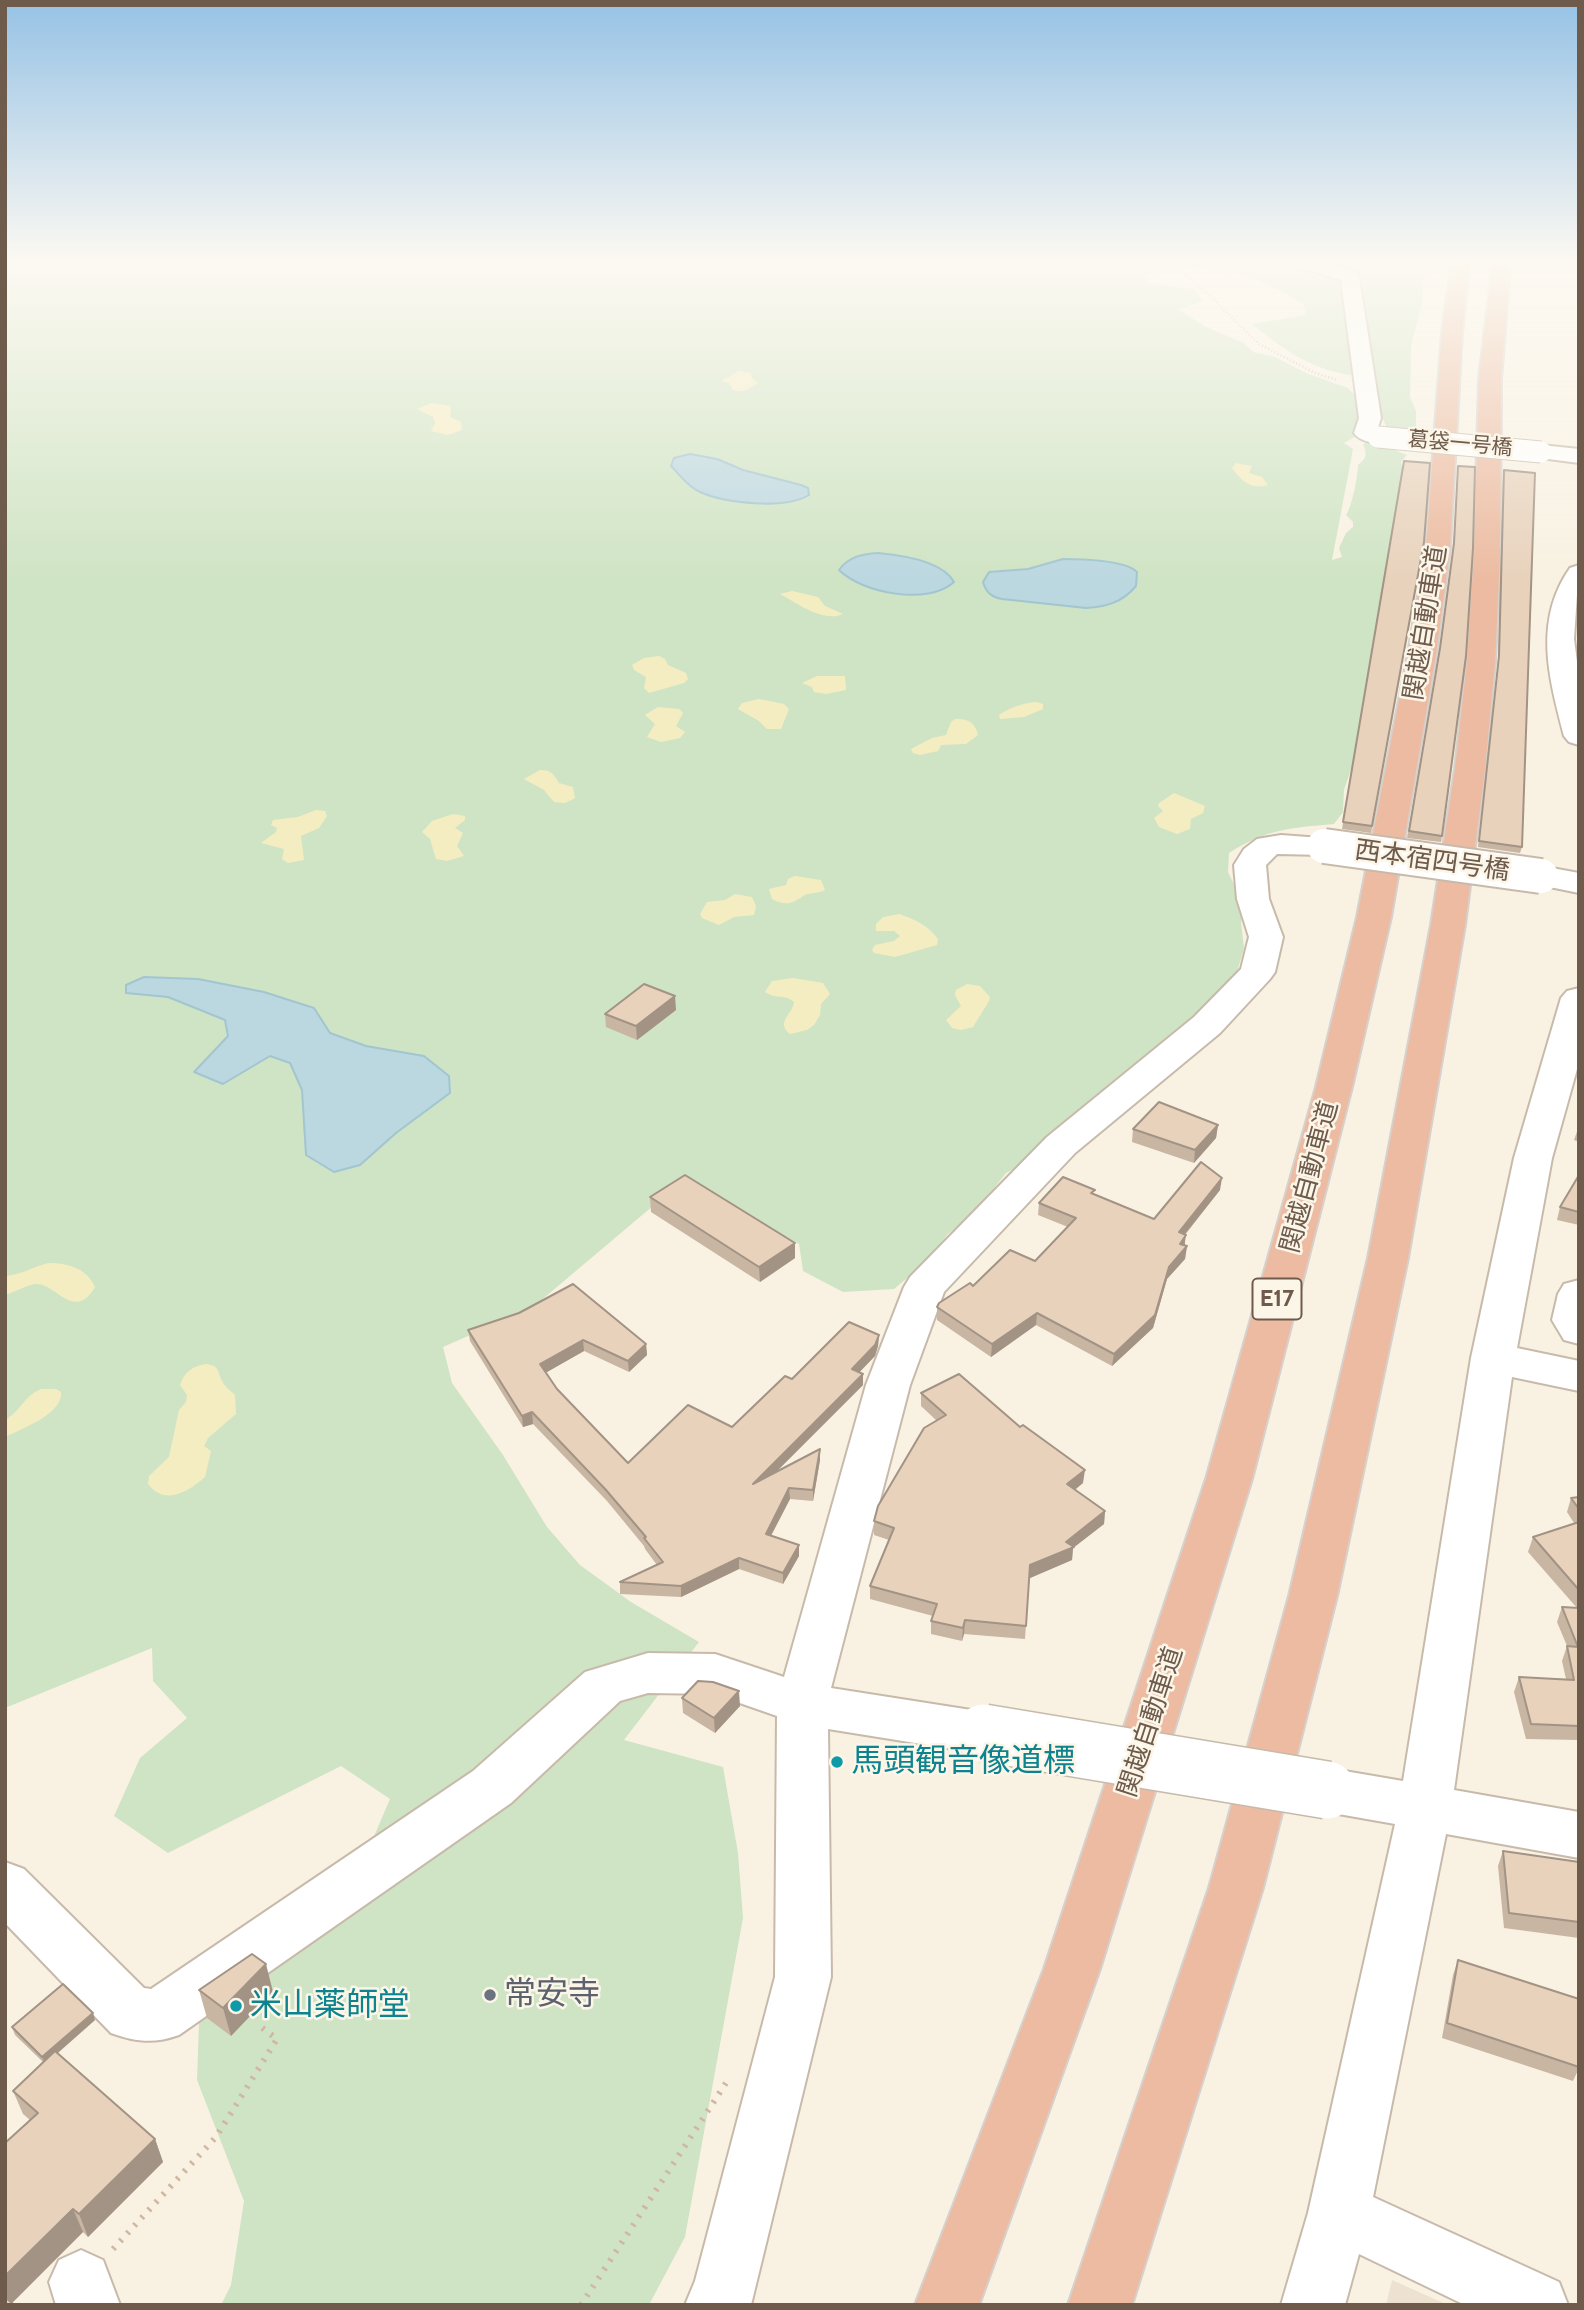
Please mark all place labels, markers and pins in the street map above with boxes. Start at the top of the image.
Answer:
place label: 馬頭観音像道標 [851,1743,1075,1781]
marker: 馬頭観音像道標 [829,1754,845,1770]
place label: 常安寺 [504,1976,600,2014]
place label: 米山薬師堂 [250,1987,410,2025]
marker: 常安寺 [482,1987,498,2003]
marker: 米山薬師堂 [228,1998,244,2014]

